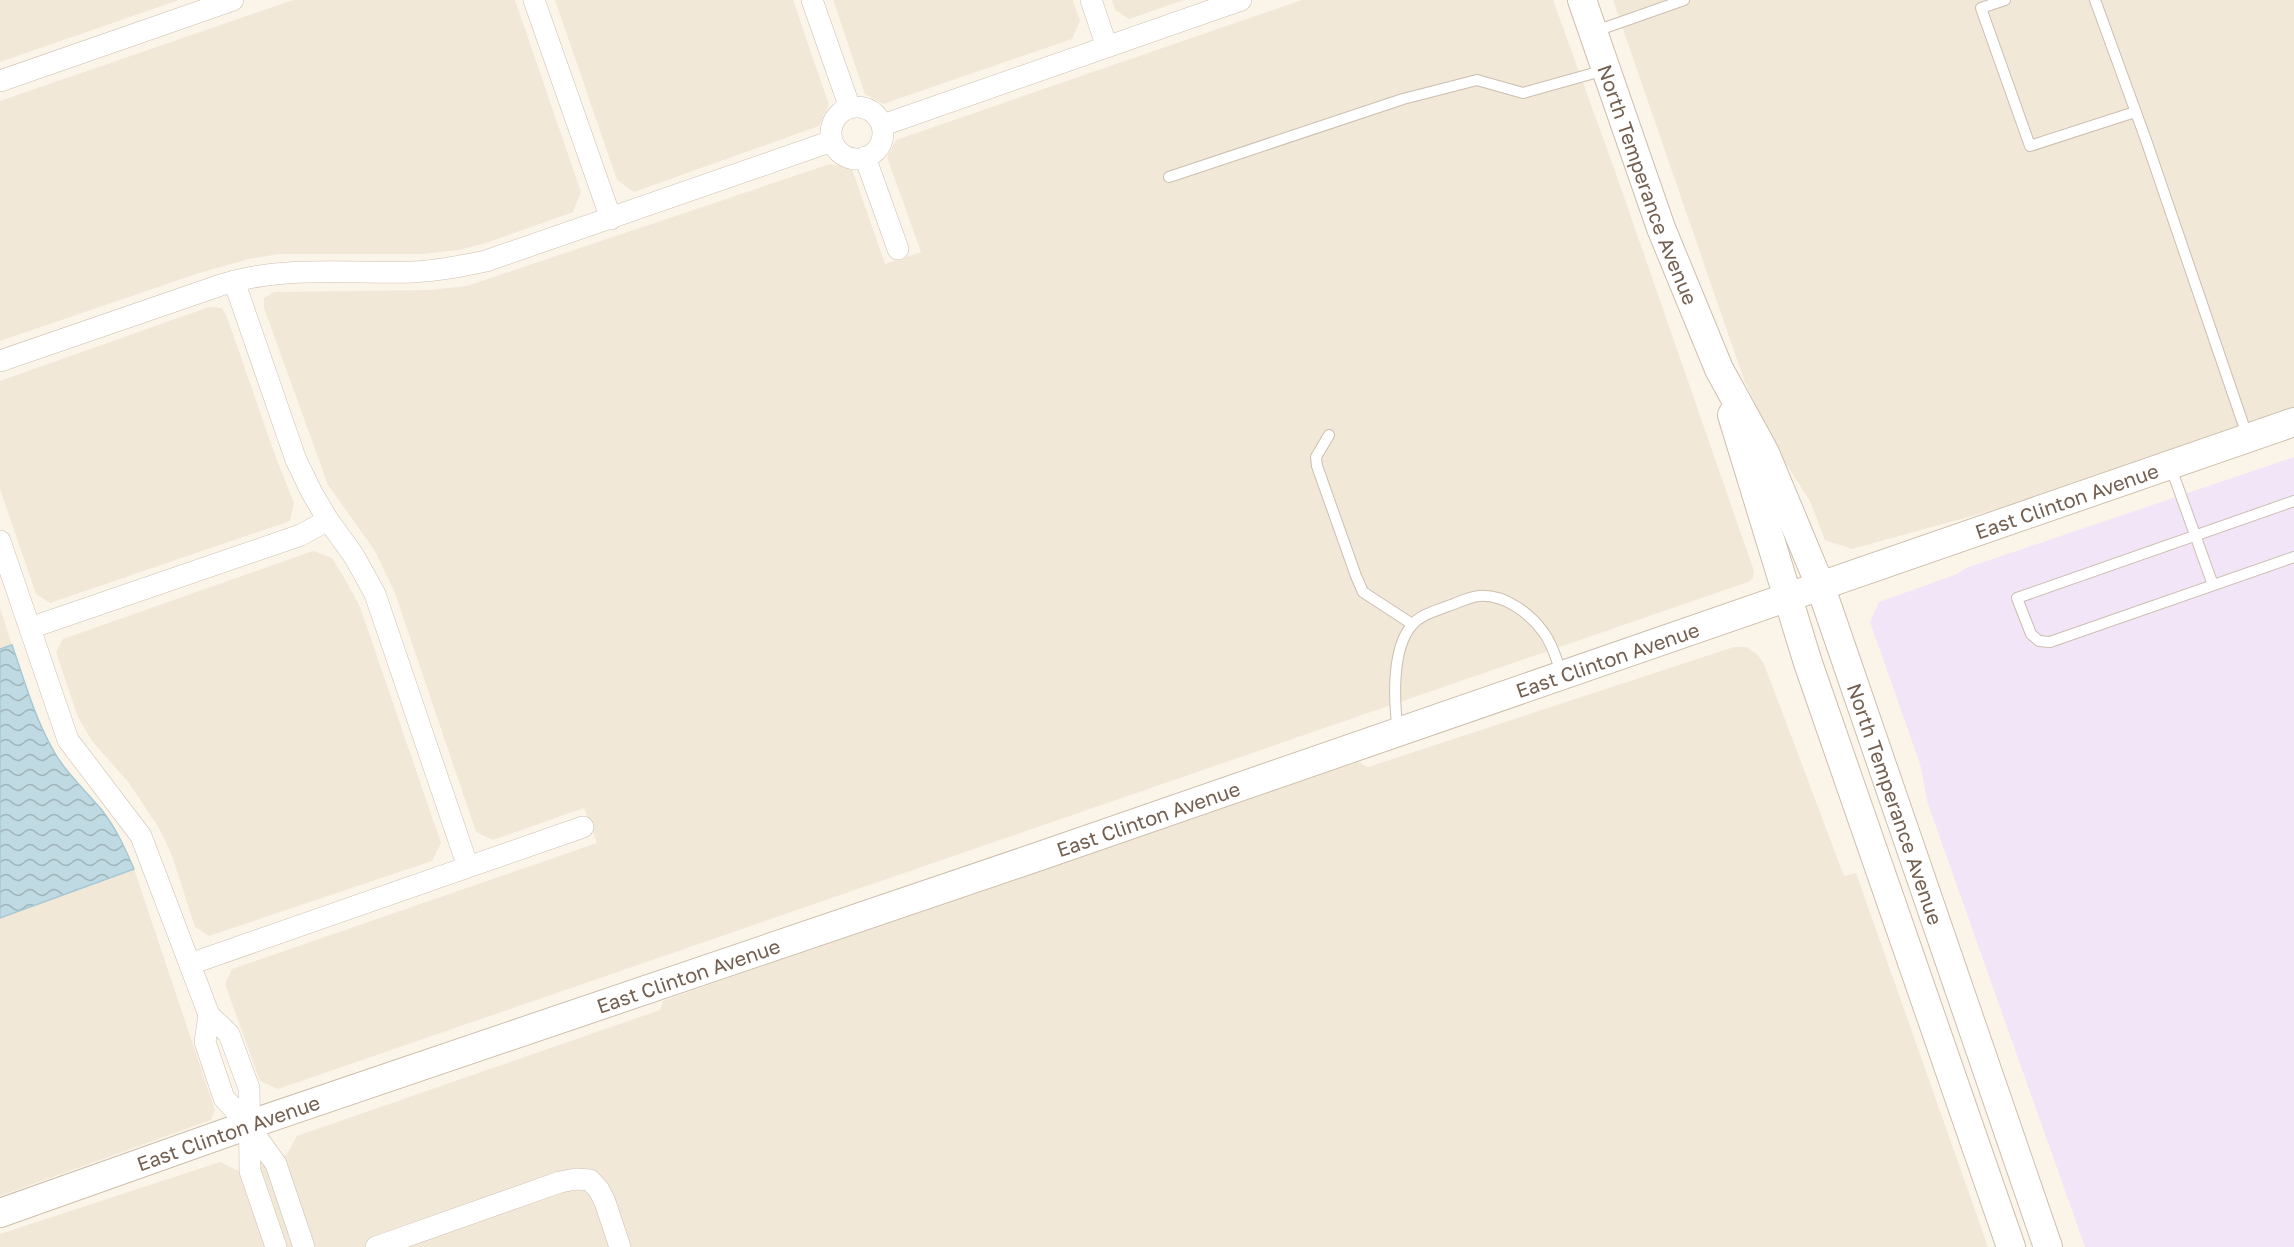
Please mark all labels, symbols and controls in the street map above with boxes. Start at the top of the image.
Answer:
street label: North Temperance Avenue [1593,61,1703,308]
street label: East Clinton Avenue [1972,458,2161,543]
street label: East Clinton Avenue [1513,617,1702,702]
street label: North Temperance Avenue [1843,680,1948,928]
street label: East Clinton Avenue [1053,776,1243,861]
street label: East Clinton Avenue [593,933,783,1018]
street label: East Clinton Avenue [133,1090,323,1176]

